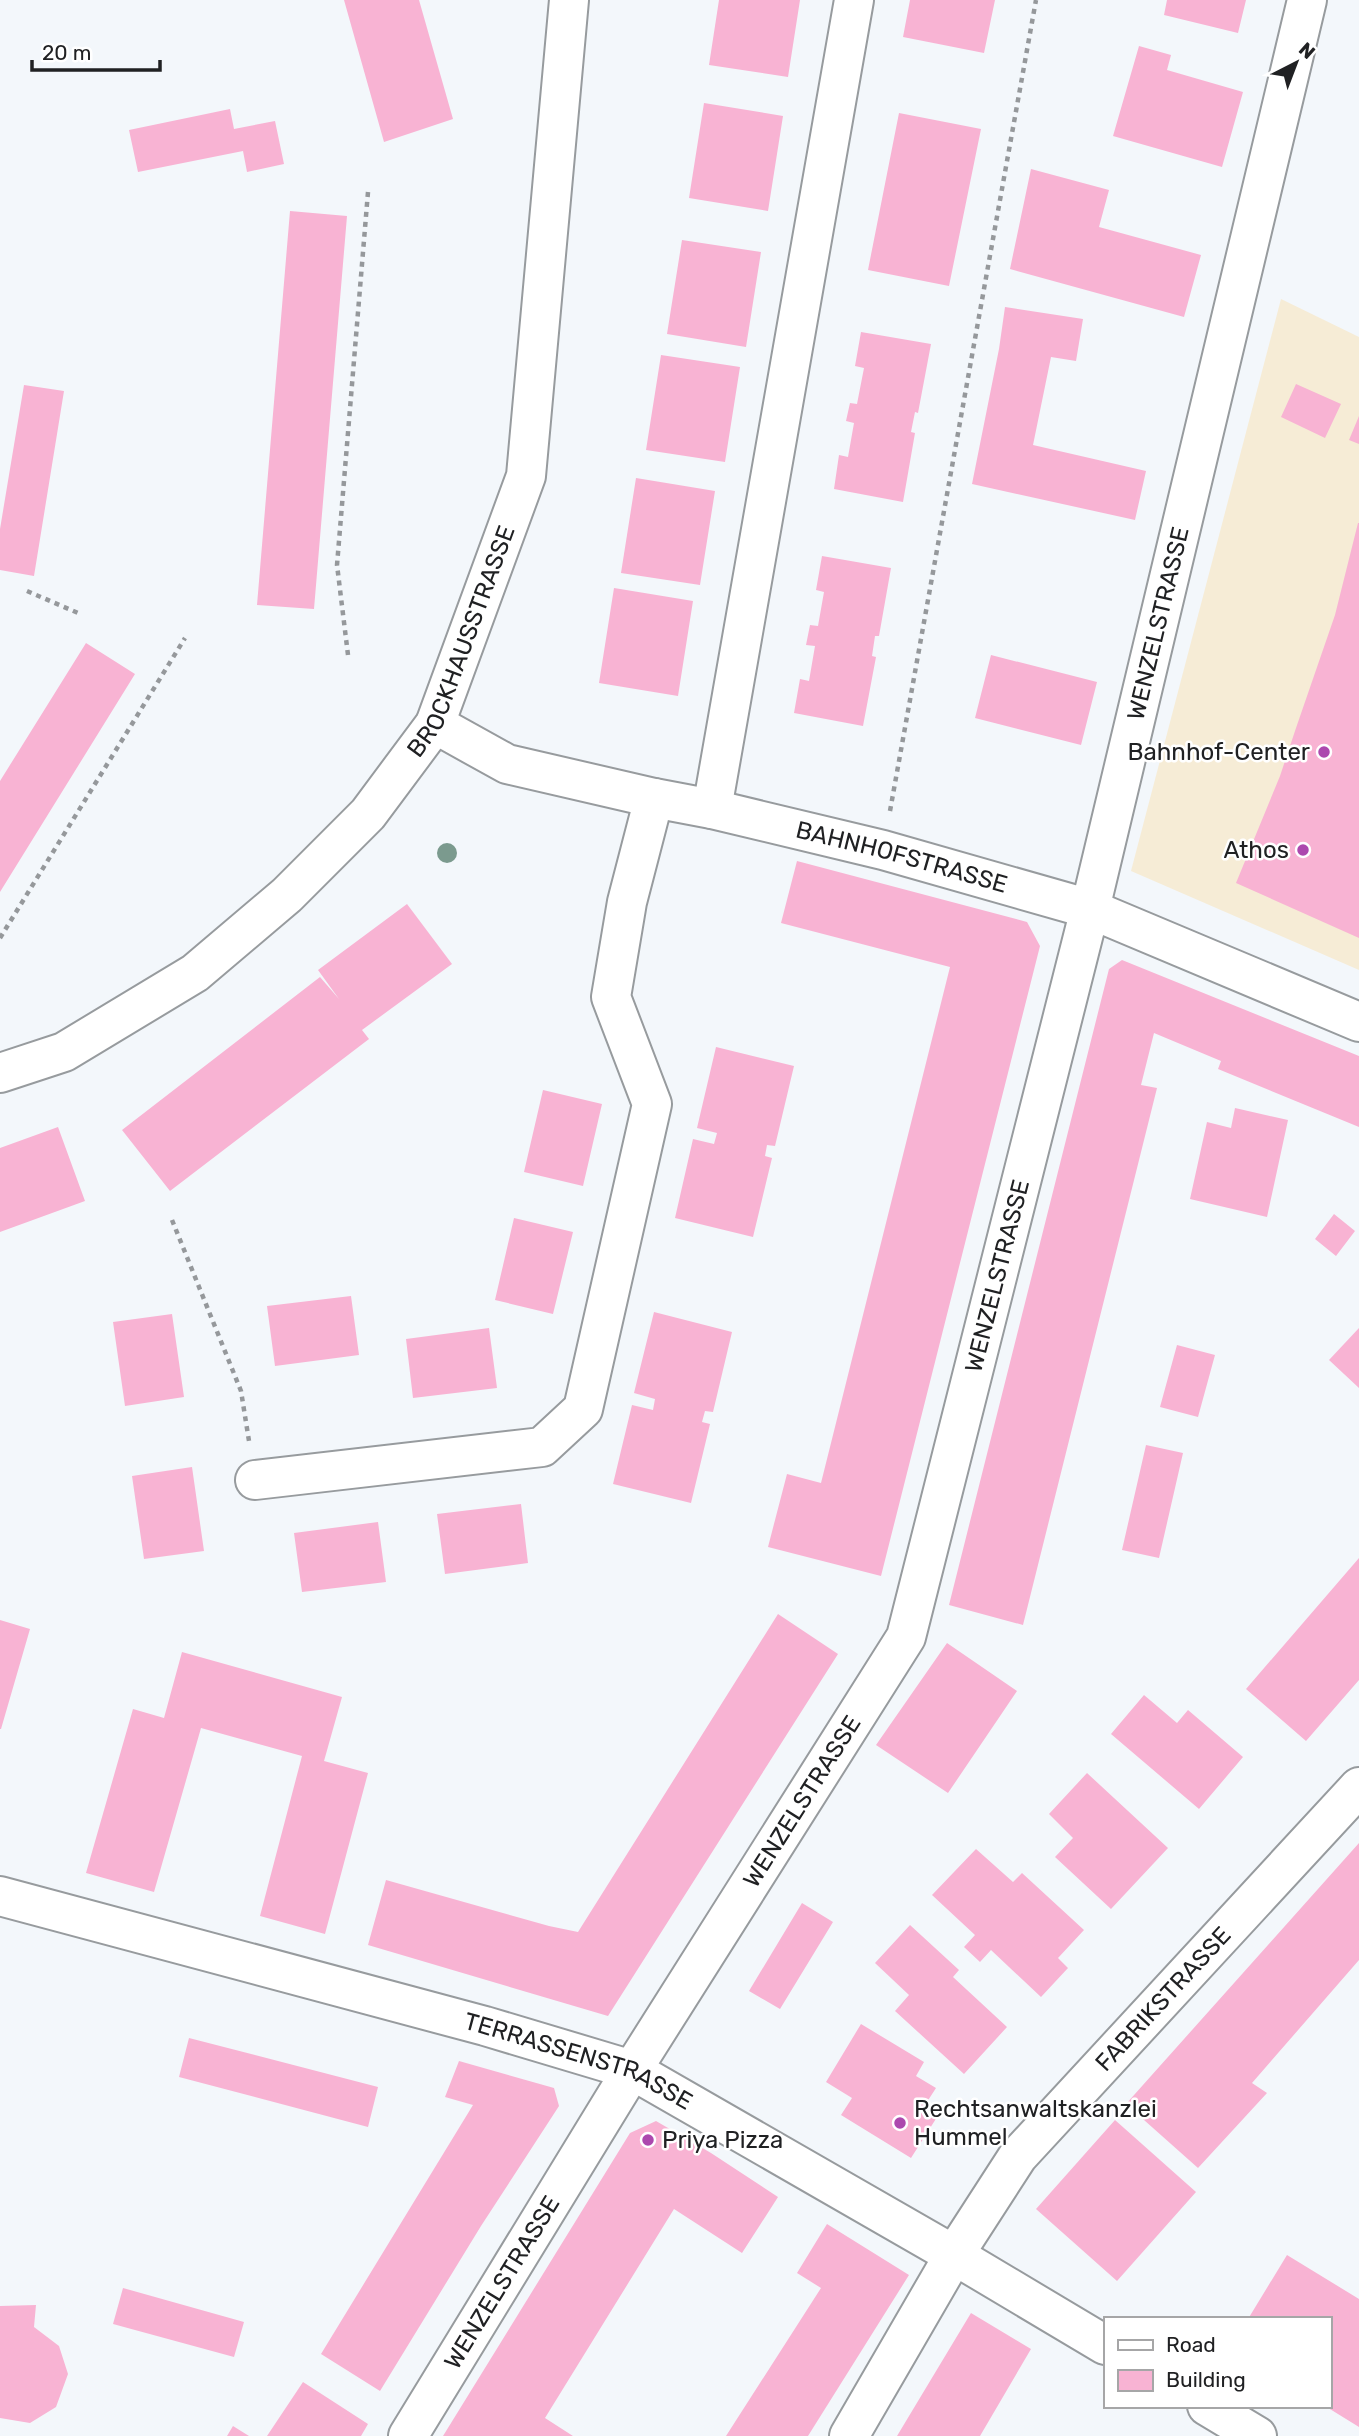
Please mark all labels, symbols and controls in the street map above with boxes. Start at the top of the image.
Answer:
scale bar [32,28,159,72]
north arrow [1261,28,1331,98]
text: N [1294,38,1320,64]
text: 20 m [42,40,91,65]
street label: BROCKHAUSSTRASSE [401,522,521,763]
street label: WENZELSTRASSE [1122,524,1195,723]
place label: Bahnhof-Center [1127,738,1310,766]
marker: Bahnhof-Center [1316,744,1332,760]
street label: BAHNHOFSTRASSE [793,816,1011,899]
place label: Athos [1224,836,1289,864]
marker: Athos [1295,842,1311,858]
street label: WENZELSTRASSE [959,1177,1035,1375]
street label: WENZELSTRASSE [737,1710,867,1892]
street label: FABRIKSTRASSE [1090,1921,1237,2077]
street label: TERRASSENSTRASSE [461,2007,697,2116]
place label: Rechtsanwaltskanzlei Hummel [914,2095,1157,2151]
marker: Rechtsanwaltskanzlei Hummel [892,2115,908,2131]
place label: Priya Pizza [662,2126,783,2154]
marker: Priya Pizza [640,2132,656,2148]
street label: WENZELSTRASSE [438,2191,565,2374]
legend [1104,2317,1331,2408]
text: Road [1166,2332,1216,2357]
text: Building [1166,2367,1246,2392]

